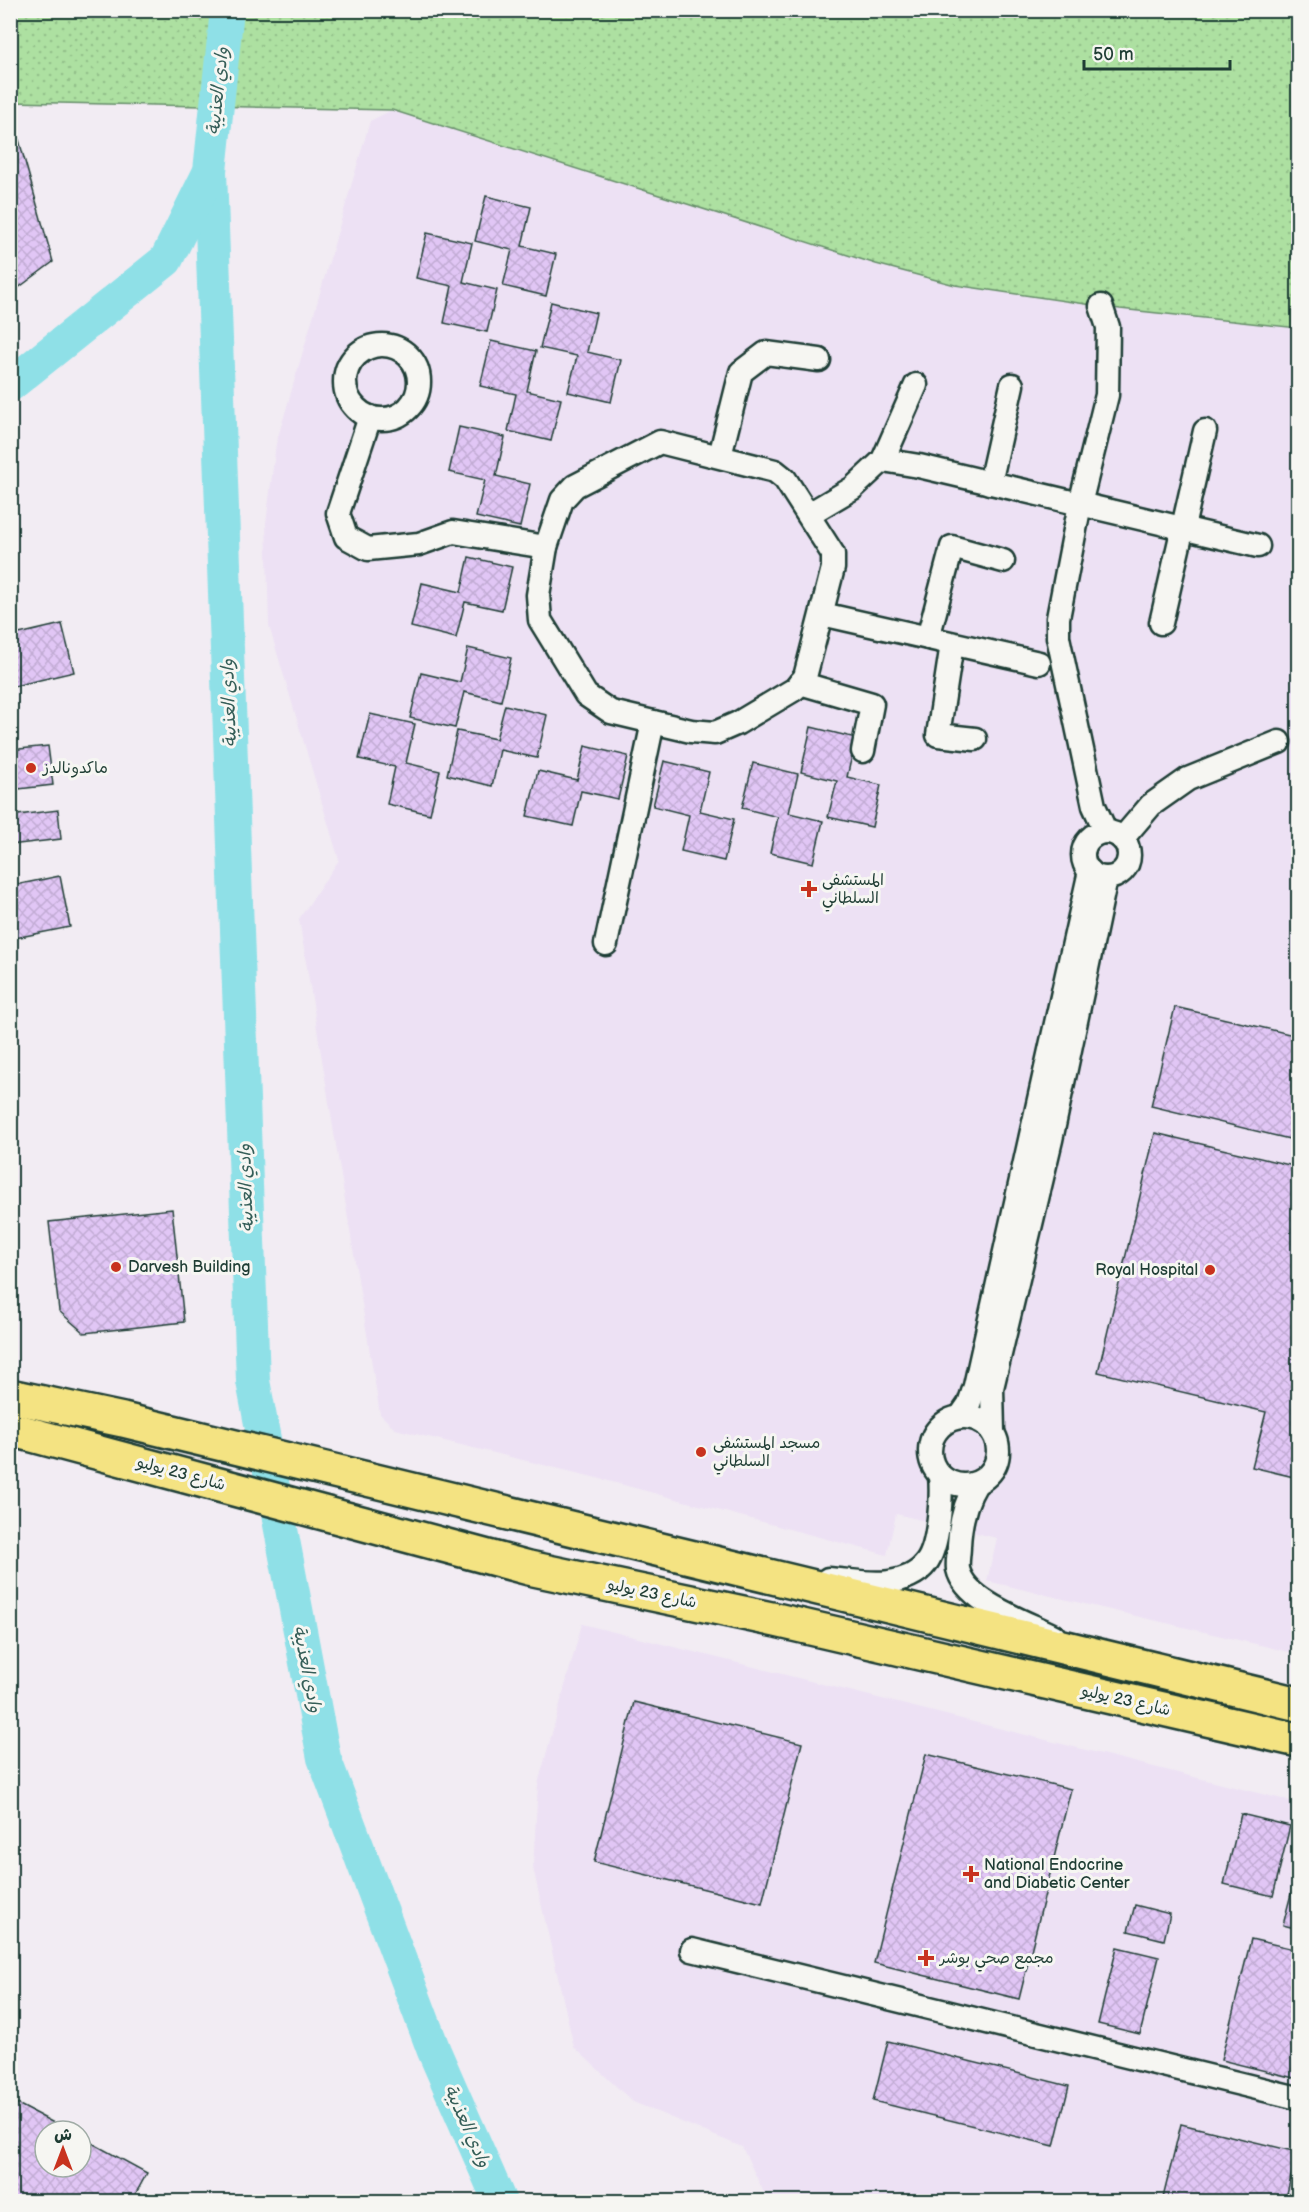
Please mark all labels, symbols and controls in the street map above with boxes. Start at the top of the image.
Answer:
scale bar [1084,33,1230,71]
text: 50 m [1093,44,1134,65]
water label: وادي العذيبة [203,45,235,136]
water label: وادي العذيبة [217,658,243,747]
place label: ماكدونالدز [41,759,108,778]
marker: ماكدونالدز [24,761,38,775]
place label: المستشفى السلطاني [822,871,884,912]
marker: المستشفى السلطاني [800,880,818,898]
water label: وادي العذيبة [234,1143,260,1232]
place label: Darvesh Building [128,1258,251,1277]
marker: Darvesh Building [109,1260,123,1274]
place label: Royal Hospital [1095,1261,1198,1280]
marker: Royal Hospital [1203,1263,1217,1277]
place label: مسجد المستشفى السلطاني [713,1434,820,1475]
marker: مسجد المستشفى السلطاني [694,1445,708,1459]
street label: شارع 23 يوليو [134,1453,227,1496]
street label: شارع 23 يوليو [604,1575,698,1614]
water label: وادي العذيبة [286,1624,326,1715]
street label: شارع 23 يوليو [1078,1681,1172,1721]
place label: National Endocrine and Diabetic Center [984,1856,1130,1893]
marker: National Endocrine and Diabetic Center [962,1865,980,1883]
marker: مجمع صحي بوشر [917,1949,935,1967]
place label: مجمع صحي بوشر [938,1949,1054,1972]
water label: وادي العذيبة [438,2081,495,2172]
north arrow [33,2119,93,2179]
text: ش [54,2126,72,2145]

